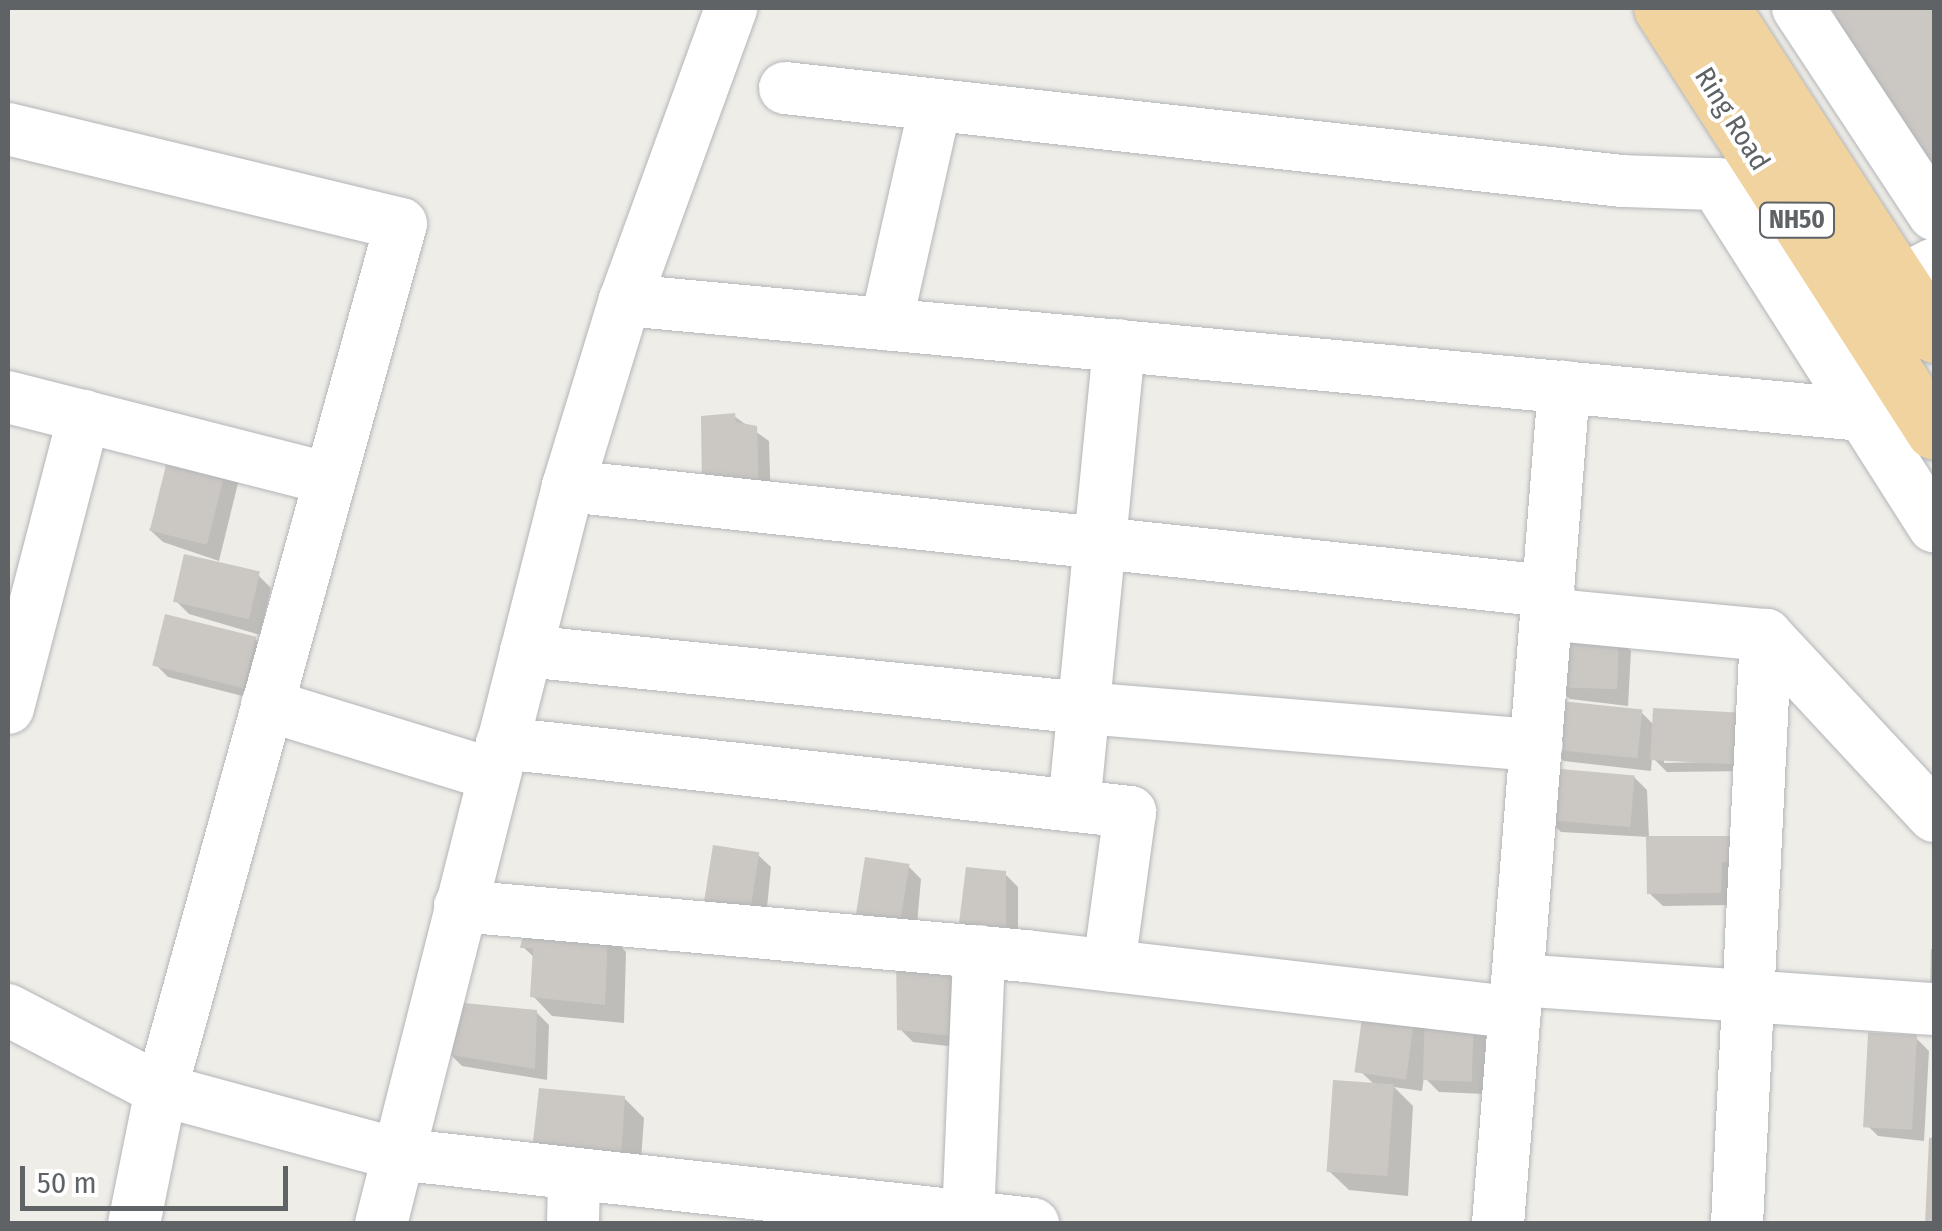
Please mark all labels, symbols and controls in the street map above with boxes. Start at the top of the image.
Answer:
street label: Ring Road [1687,61,1777,177]
road number: NH50 [1757,200,1837,240]
scale bar [25,1146,292,1208]
text: 50 m [37,1165,97,1201]

